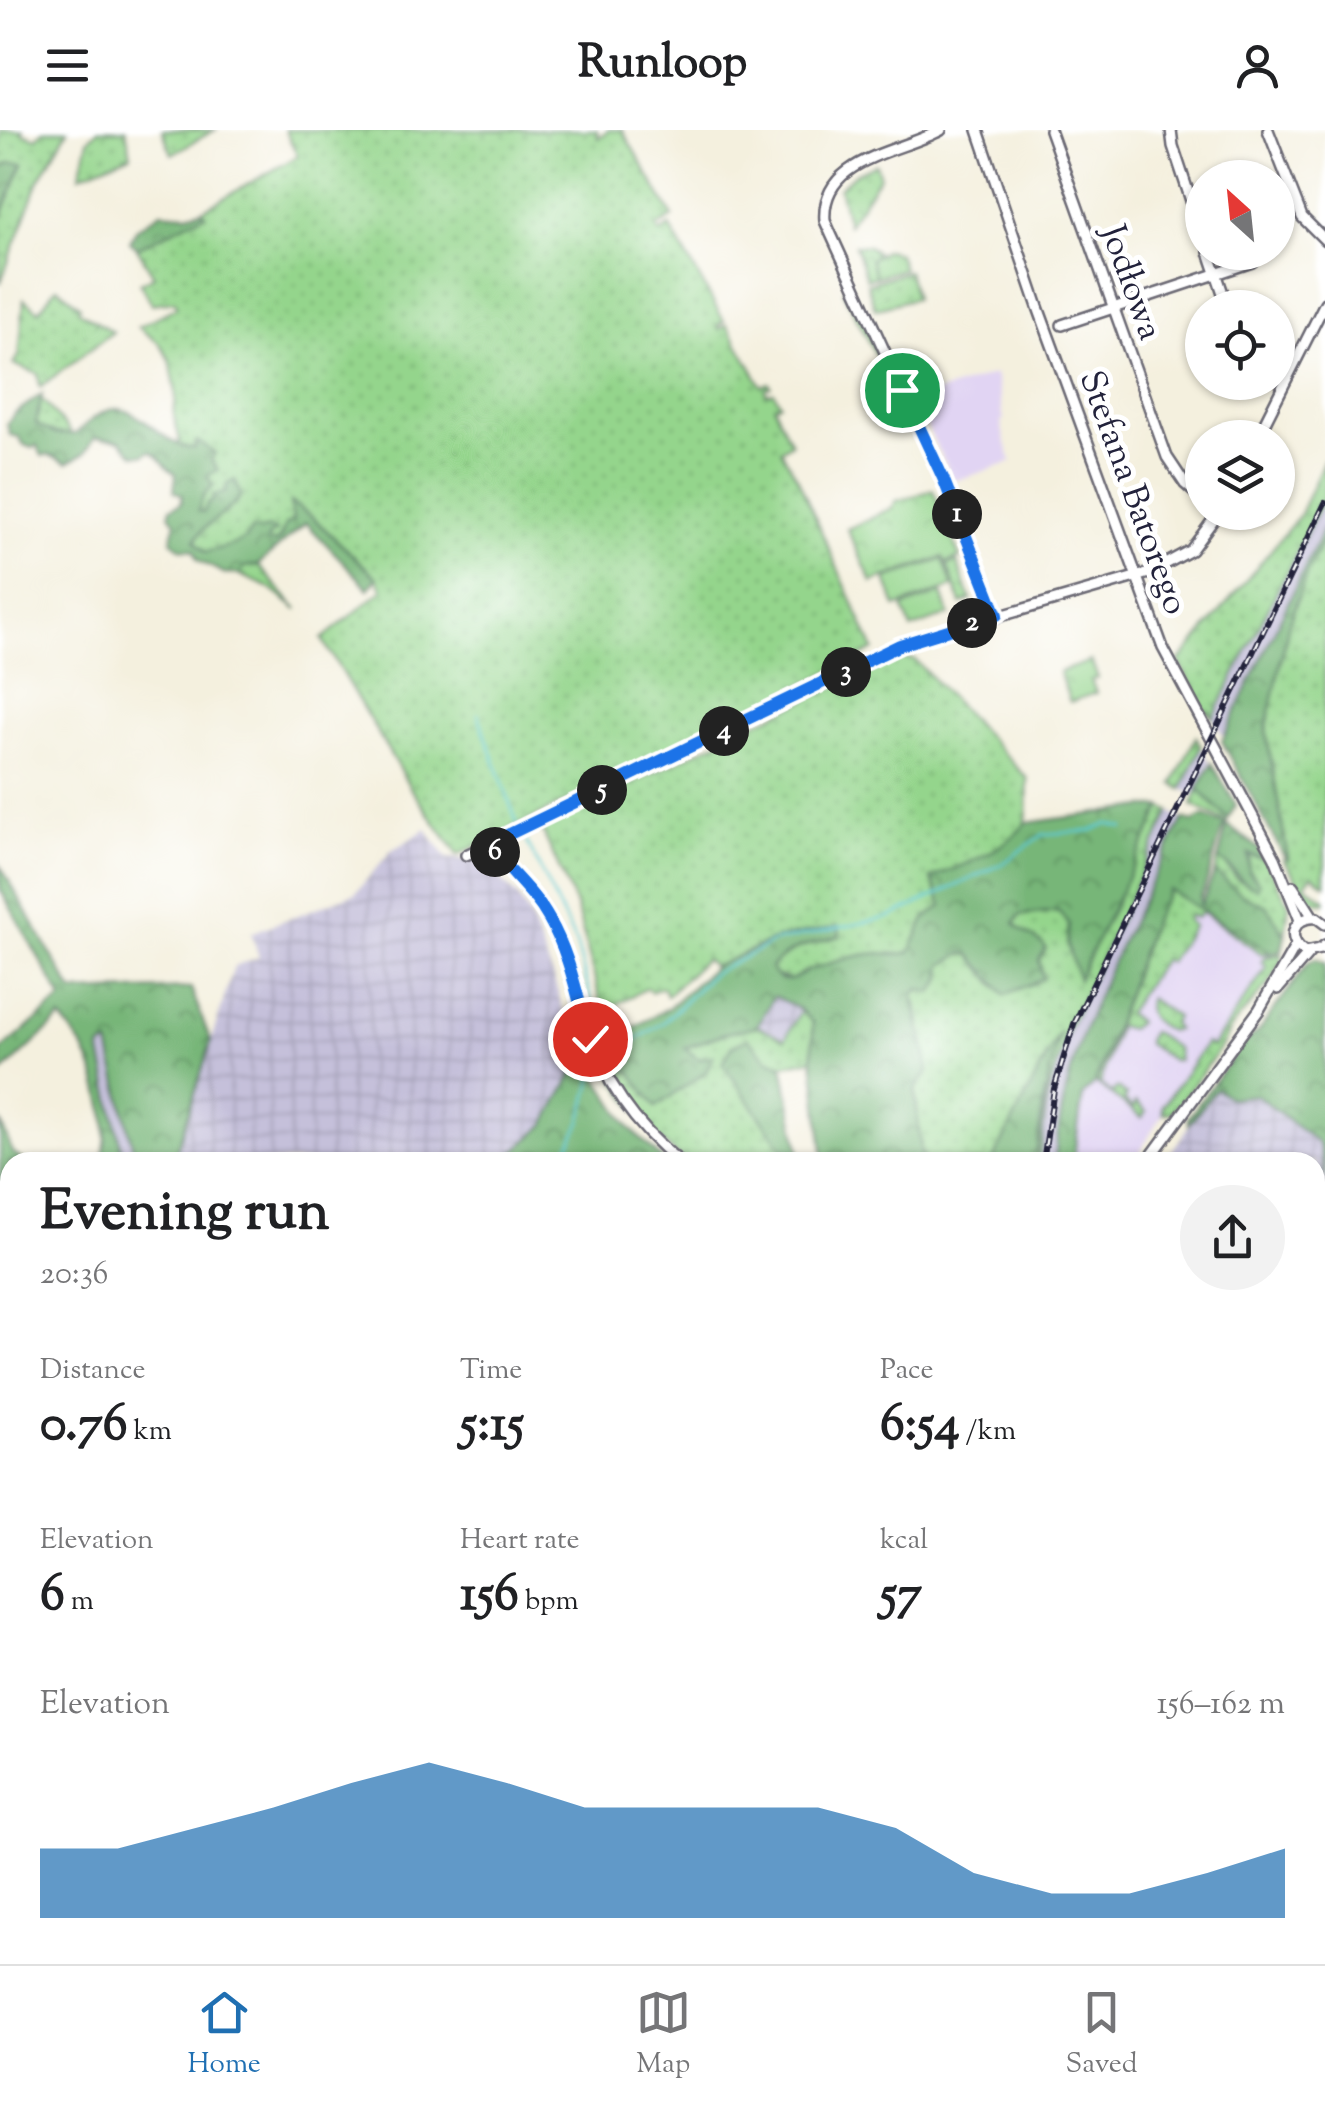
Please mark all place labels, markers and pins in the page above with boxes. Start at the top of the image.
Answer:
pin [860,348,945,433]
pin: 1 [932,489,982,539]
pin: 2 [947,598,997,648]
pin: 3 [821,647,871,697]
pin: 4 [699,706,749,756]
pin: 5 [577,765,627,815]
pin: 6 [470,827,520,877]
pin [548,997,633,1082]

